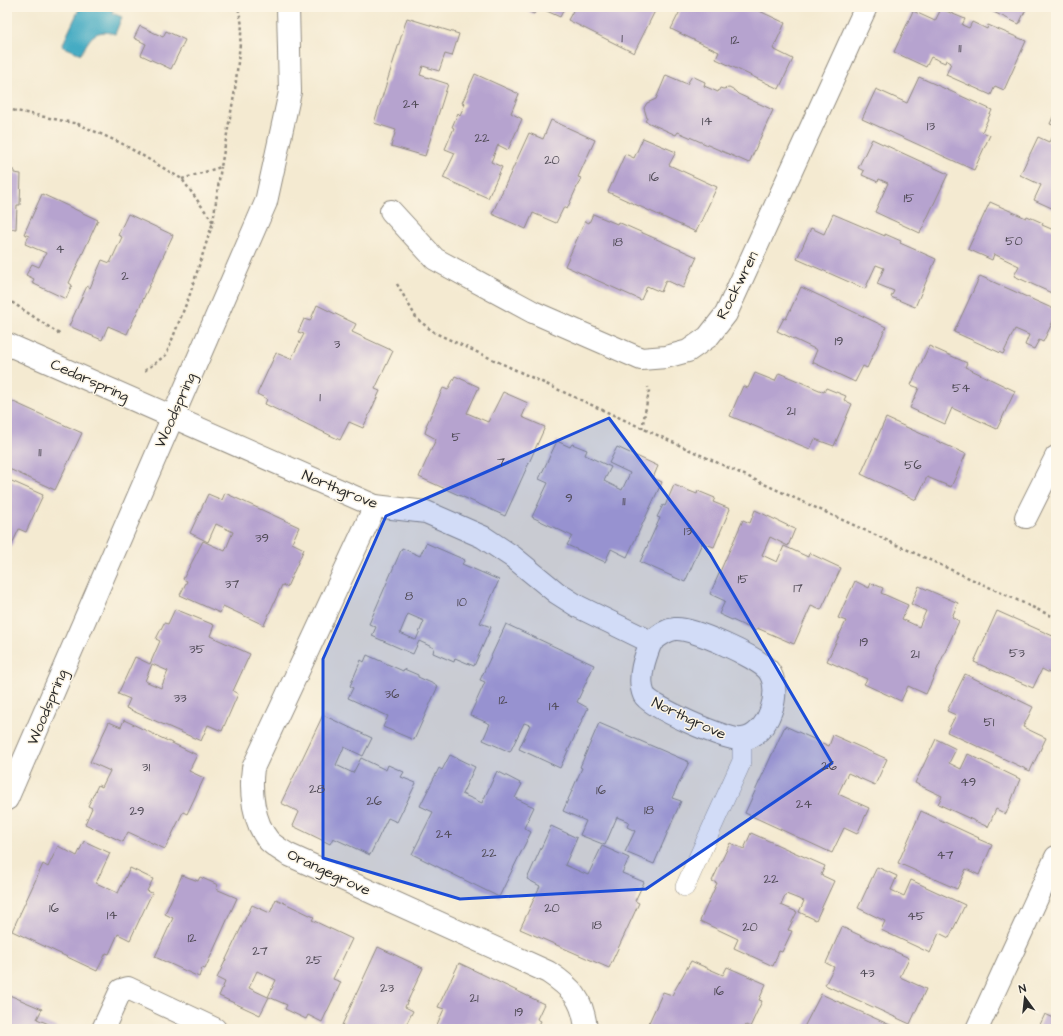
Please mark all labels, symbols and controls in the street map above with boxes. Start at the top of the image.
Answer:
house number: 1 [621,29,623,47]
house number: 12 [730,31,740,49]
house number: 11 [958,39,962,57]
house number: 24 [403,95,419,113]
house number: 14 [702,112,712,130]
house number: 13 [927,117,936,135]
house number: 22 [475,129,490,147]
house number: 20 [544,151,560,169]
house number: 16 [649,168,659,186]
house number: 15 [904,189,914,207]
house number: 50 [1005,232,1023,250]
house number: 18 [613,233,624,251]
house number: 4 [56,240,65,258]
street label: Rockwren [711,247,764,323]
house number: 2 [121,267,129,285]
house number: 19 [834,332,844,350]
house number: 3 [334,335,341,353]
street label: Cedarspring [47,354,133,408]
street label: Woodspring [150,369,202,452]
house number: 54 [952,379,970,397]
house number: 1 [319,388,321,406]
house number: 21 [786,402,796,420]
house number: 5 [451,428,461,446]
house number: 11 [38,443,42,461]
house number: 7 [497,453,505,471]
house number: 56 [904,456,922,474]
street label: Northgrove [298,465,381,515]
house number: 9 [565,489,573,507]
house number: 11 [622,492,626,510]
house number: 13 [684,522,693,540]
house number: 39 [255,529,269,547]
house number: 15 [738,570,748,588]
house number: 37 [225,575,239,593]
house number: 17 [793,579,803,597]
house number: 8 [405,587,414,605]
house number: 10 [457,593,467,611]
house number: 19 [859,633,869,651]
house number: 35 [189,640,205,658]
house number: 53 [1009,644,1025,662]
house number: 21 [910,645,920,663]
street label: Woodspring [22,666,74,749]
house number: 36 [385,685,399,703]
house number: 33 [173,689,187,707]
house number: 12 [498,691,508,709]
street label: Northgrove [648,692,729,746]
house number: 14 [549,697,559,715]
house number: 51 [984,713,995,731]
house number: 26 [821,757,837,775]
house number: 31 [142,758,150,776]
house number: 49 [960,773,976,791]
house number: 28 [309,780,326,798]
house number: 16 [596,781,606,799]
house number: 26 [366,792,382,810]
house number: 24 [796,795,812,813]
house number: 18 [644,801,655,819]
house number: 29 [130,802,144,820]
house number: 24 [436,825,452,843]
street label: Orangegrove [283,844,374,902]
house number: 22 [482,844,497,862]
house number: 47 [937,846,953,864]
house number: 22 [764,870,779,888]
house number: 16 [49,899,59,917]
house number: 20 [544,899,560,917]
house number: 14 [107,906,117,924]
house number: 45 [907,907,925,925]
house number: 18 [592,916,603,934]
house number: 20 [742,918,758,936]
house number: 12 [187,929,197,947]
house number: 27 [252,942,268,960]
house number: 25 [306,951,322,969]
house number: 43 [859,964,875,982]
north arrow [1005,978,1045,1018]
house number: 23 [380,979,394,997]
text: N [1017,981,1028,997]
house number: 16 [714,982,724,1000]
house number: 21 [469,989,479,1007]
house number: 19 [514,1003,524,1021]

